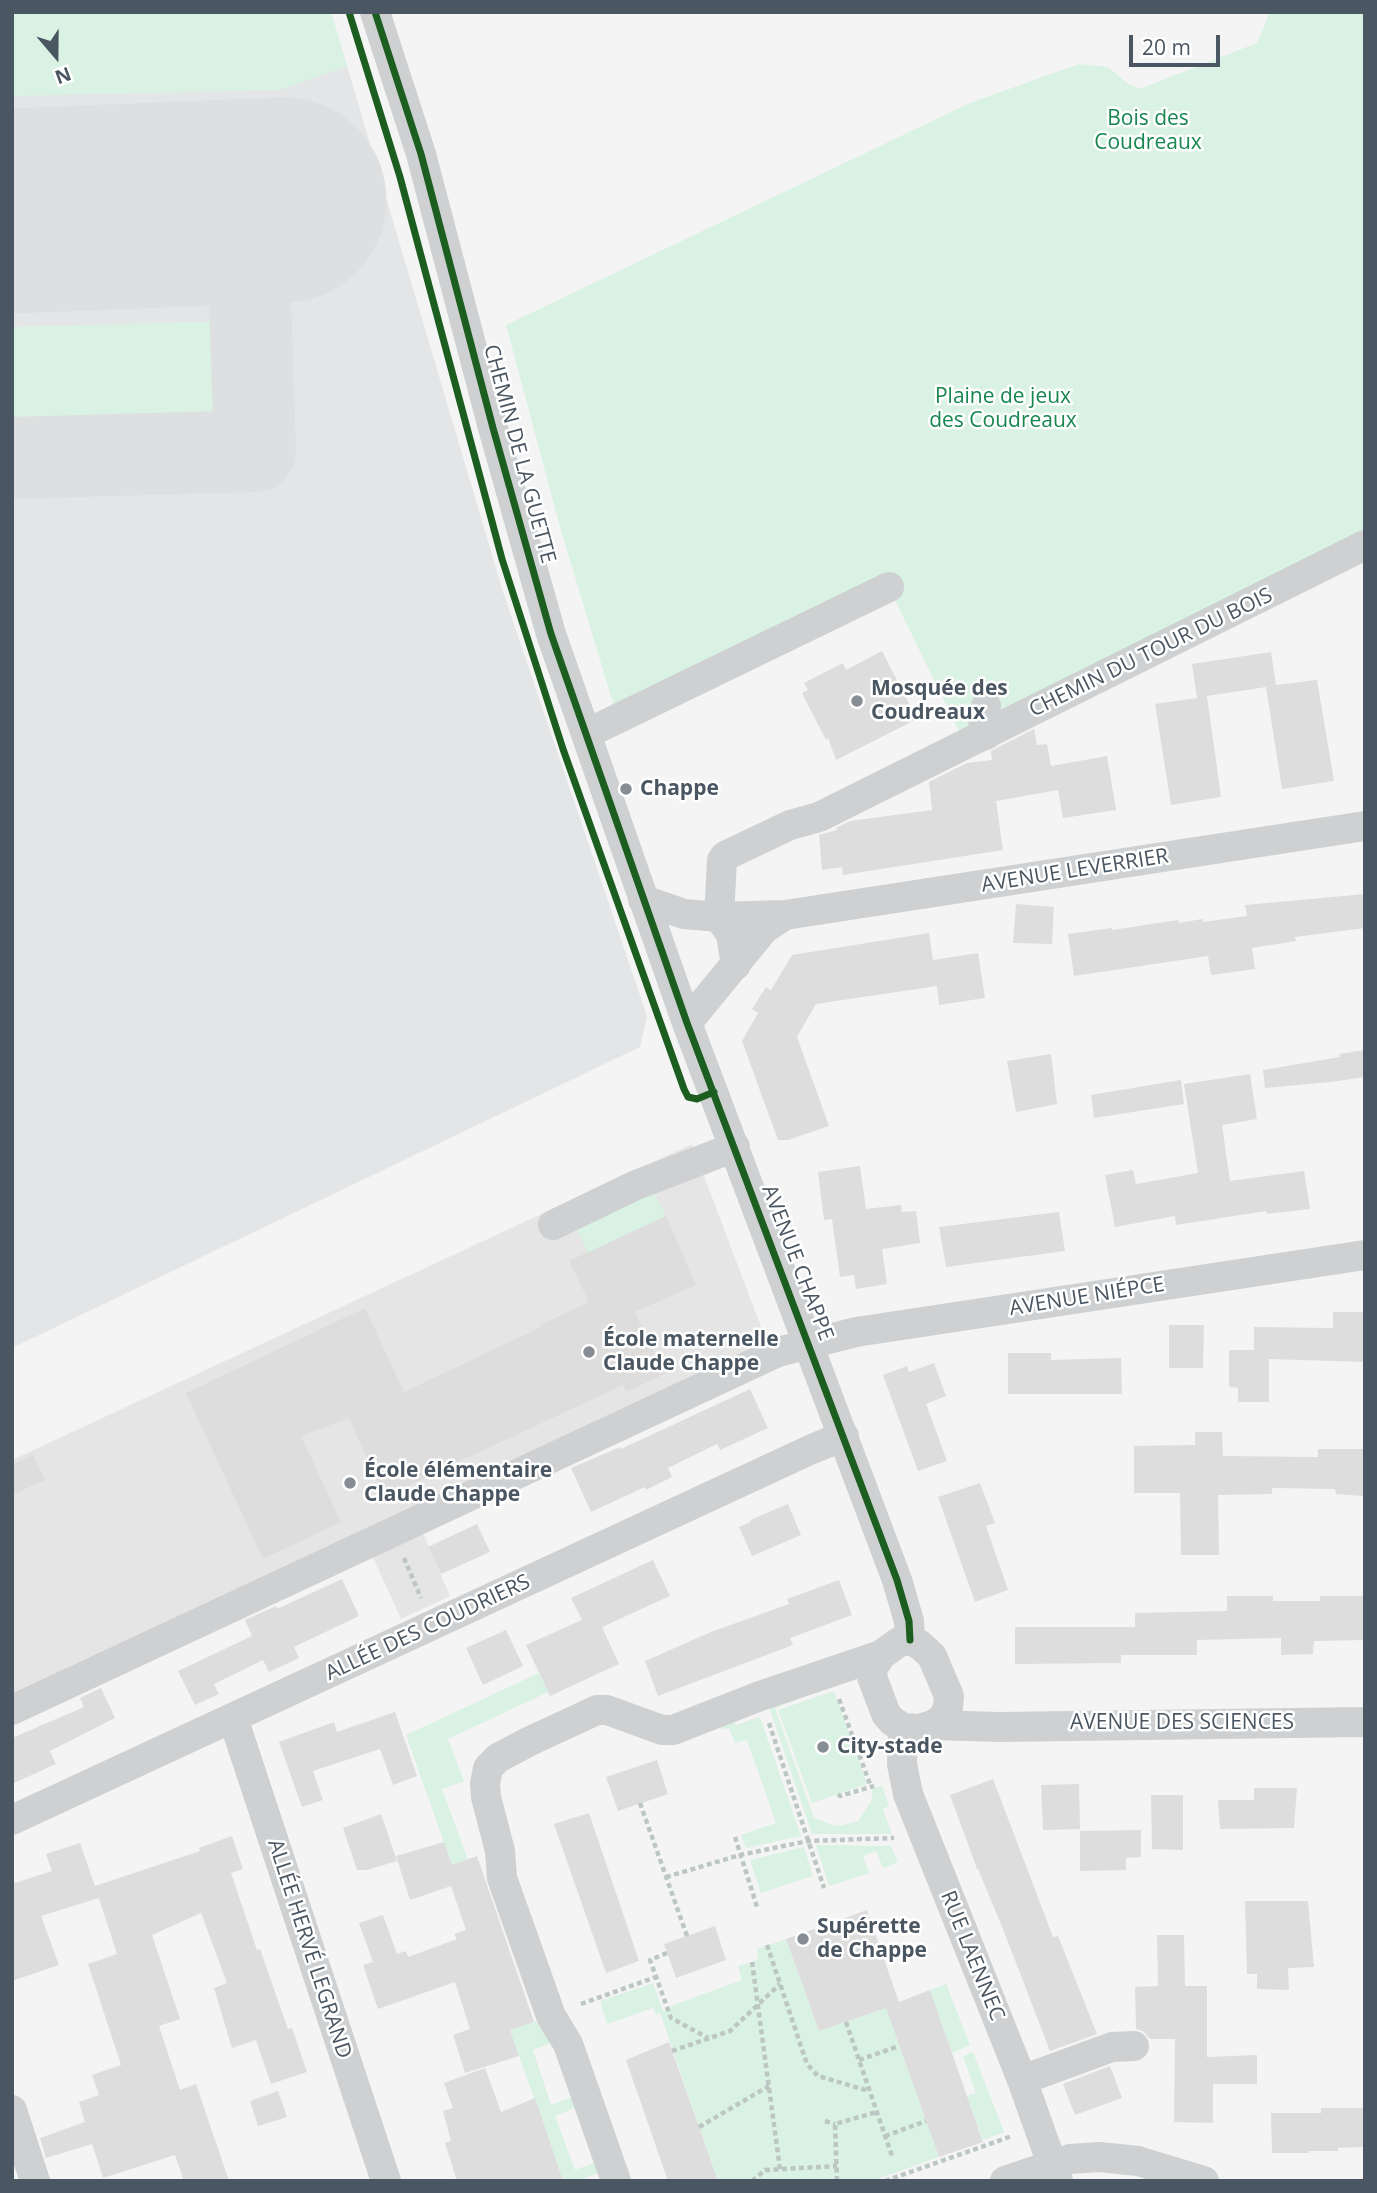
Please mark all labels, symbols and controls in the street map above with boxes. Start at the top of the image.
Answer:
north arrow [21,21,91,91]
scale bar [1132,21,1223,65]
text: 20 m [1142,33,1191,61]
text: N [51,61,75,91]
park label: Bois des Coudreaux [1094,106,1202,156]
street label: CHEMIN DE LA GUETTE [478,342,560,566]
park label: Plaine de jeux des Coudreaux [929,384,1077,434]
street label: CHEMIN DU TOUR DU BOIS [1025,583,1277,723]
place label: Mosquée des Coudreaux [871,676,1008,726]
marker: Mosquée des Coudreaux [849,693,865,709]
place label: Chappe [640,776,719,802]
marker: Chappe [618,781,634,797]
street label: AVENUE LEVERRIER [980,844,1170,898]
street label: AVENUE CHAPPE [756,1182,838,1344]
street label: AVENUE NIÉPCE [1008,1272,1166,1322]
place label: École maternelle Claude Chappe [603,1327,779,1377]
marker: École maternelle Claude Chappe [581,1344,597,1360]
place label: École élémentaire Claude Chappe [364,1458,552,1508]
marker: École élémentaire Claude Chappe [342,1475,358,1491]
street label: ALLÉE DES COUDRIERS [322,1569,534,1687]
street label: AVENUE DES SCIENCES [1070,1710,1294,1736]
place label: City-stade [837,1734,943,1760]
marker: City-stade [815,1739,831,1755]
street label: ALLÉE HERVÉ LEGRAND [262,1836,356,2062]
street label: RUE LAENNEC [935,1887,1009,2025]
place label: Supérette de Chappe [817,1914,927,1964]
marker: Supérette de Chappe [795,1931,811,1947]

